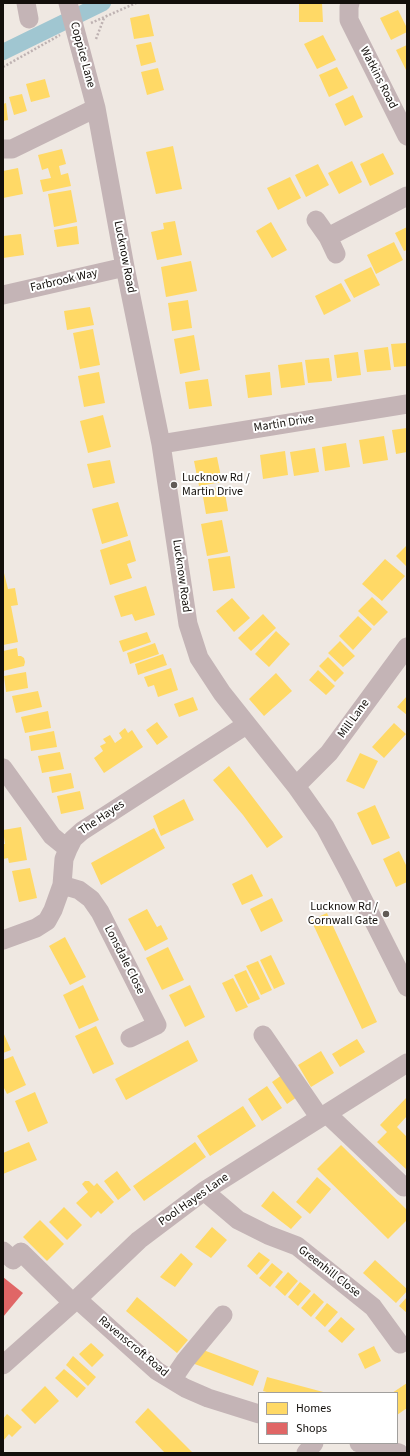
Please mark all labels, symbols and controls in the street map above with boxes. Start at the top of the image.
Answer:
street label: Coppice Lane [66,20,98,90]
street label: Watkins Road [356,45,400,111]
street label: Lucknow Road [110,220,138,294]
street label: Farbrook Way [29,266,99,296]
street label: Martin Drive [253,412,315,436]
place label: Lucknow Rd / Martin Drive [182,471,250,499]
marker: Lucknow Rd / Martin Drive [169,480,179,490]
street label: Lucknow Road [169,539,193,613]
street label: Mill Lane [335,697,373,741]
street label: The Hayes [77,798,127,838]
place label: Lucknow Rd / Cornwall Gate [308,900,378,928]
marker: Lucknow Rd / Cornwall Gate [381,909,391,919]
street label: Lonsdale Close [100,923,148,997]
street label: Pool Hayes Lane [156,1171,232,1229]
street label: Greenhill Close [295,1243,363,1301]
street label: Ravenscroft Road [95,1313,171,1381]
legend [258,1392,398,1444]
text: Homes [296,1400,331,1417]
text: Shops [296,1420,327,1437]

